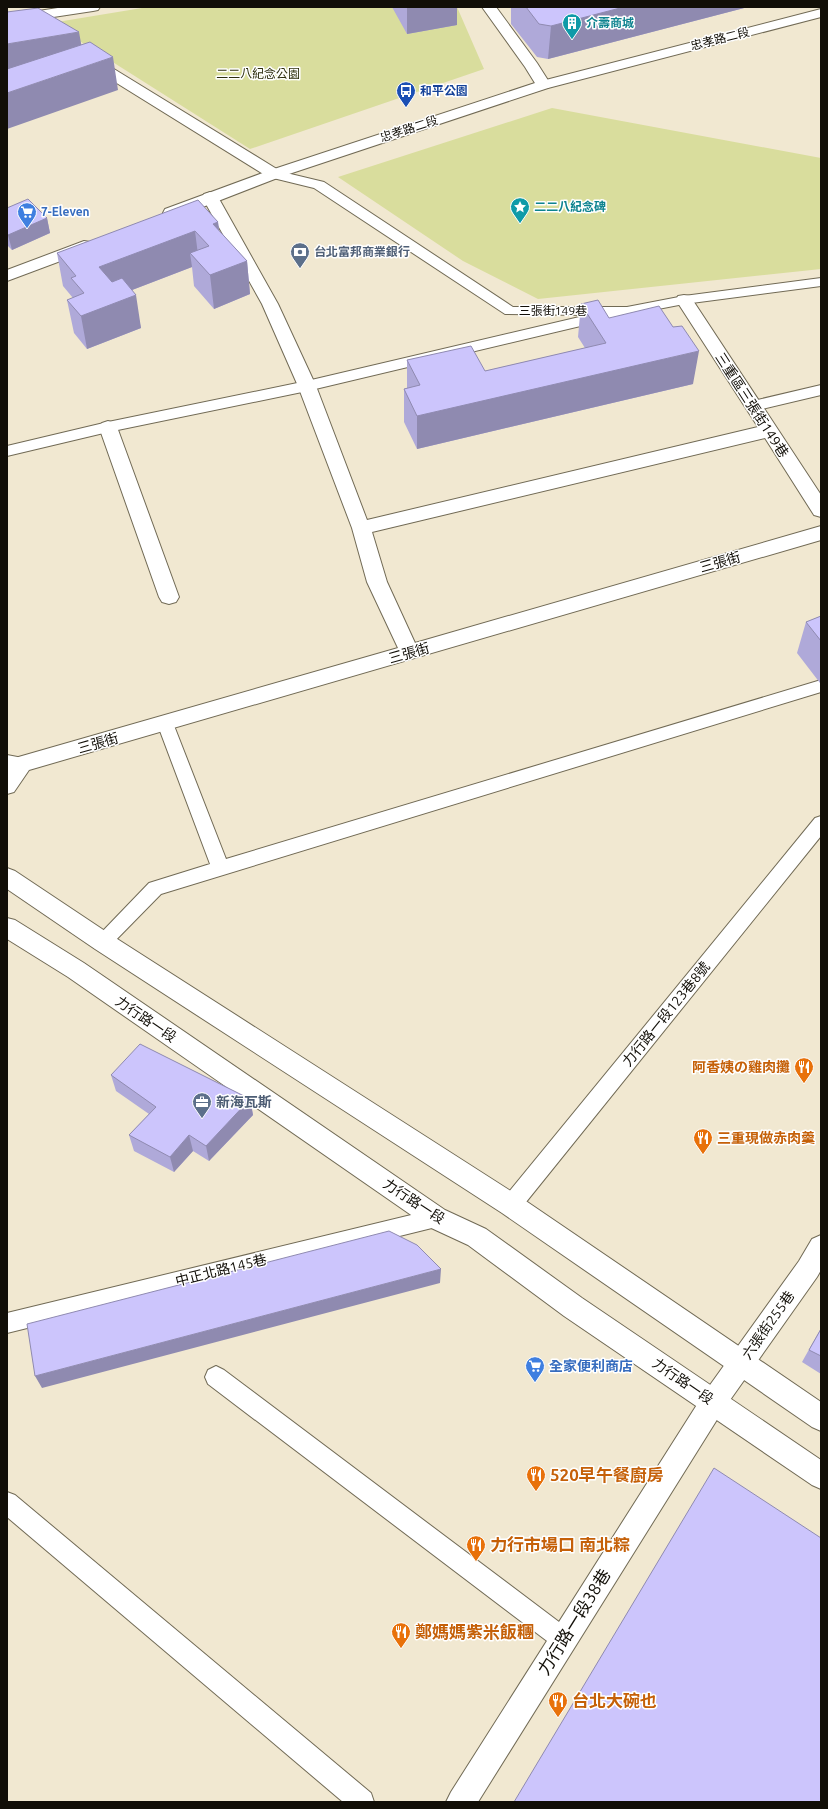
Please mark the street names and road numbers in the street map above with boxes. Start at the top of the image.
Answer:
street label: 忠孝路二段 [689,25,751,52]
street label: 忠孝路二段 [378,113,439,144]
street label: 三張街149巷 [519,304,587,317]
street label: 三重區三張街149巷 [712,350,792,460]
street label: 三張街 [698,549,742,575]
street label: 三張街 [387,640,431,666]
street label: 三張街 [76,730,120,756]
street label: 力行路一段123巷8號 [619,959,713,1069]
street label: 力行路一段 [113,993,179,1045]
street label: 力行路一段 [380,1175,448,1227]
street label: 中正北路145巷 [174,1251,268,1289]
street label: 六張街255巷 [739,1288,797,1362]
street label: 力行路一段 [650,1355,716,1407]
street label: 力行路一段38巷 [533,1565,614,1678]

